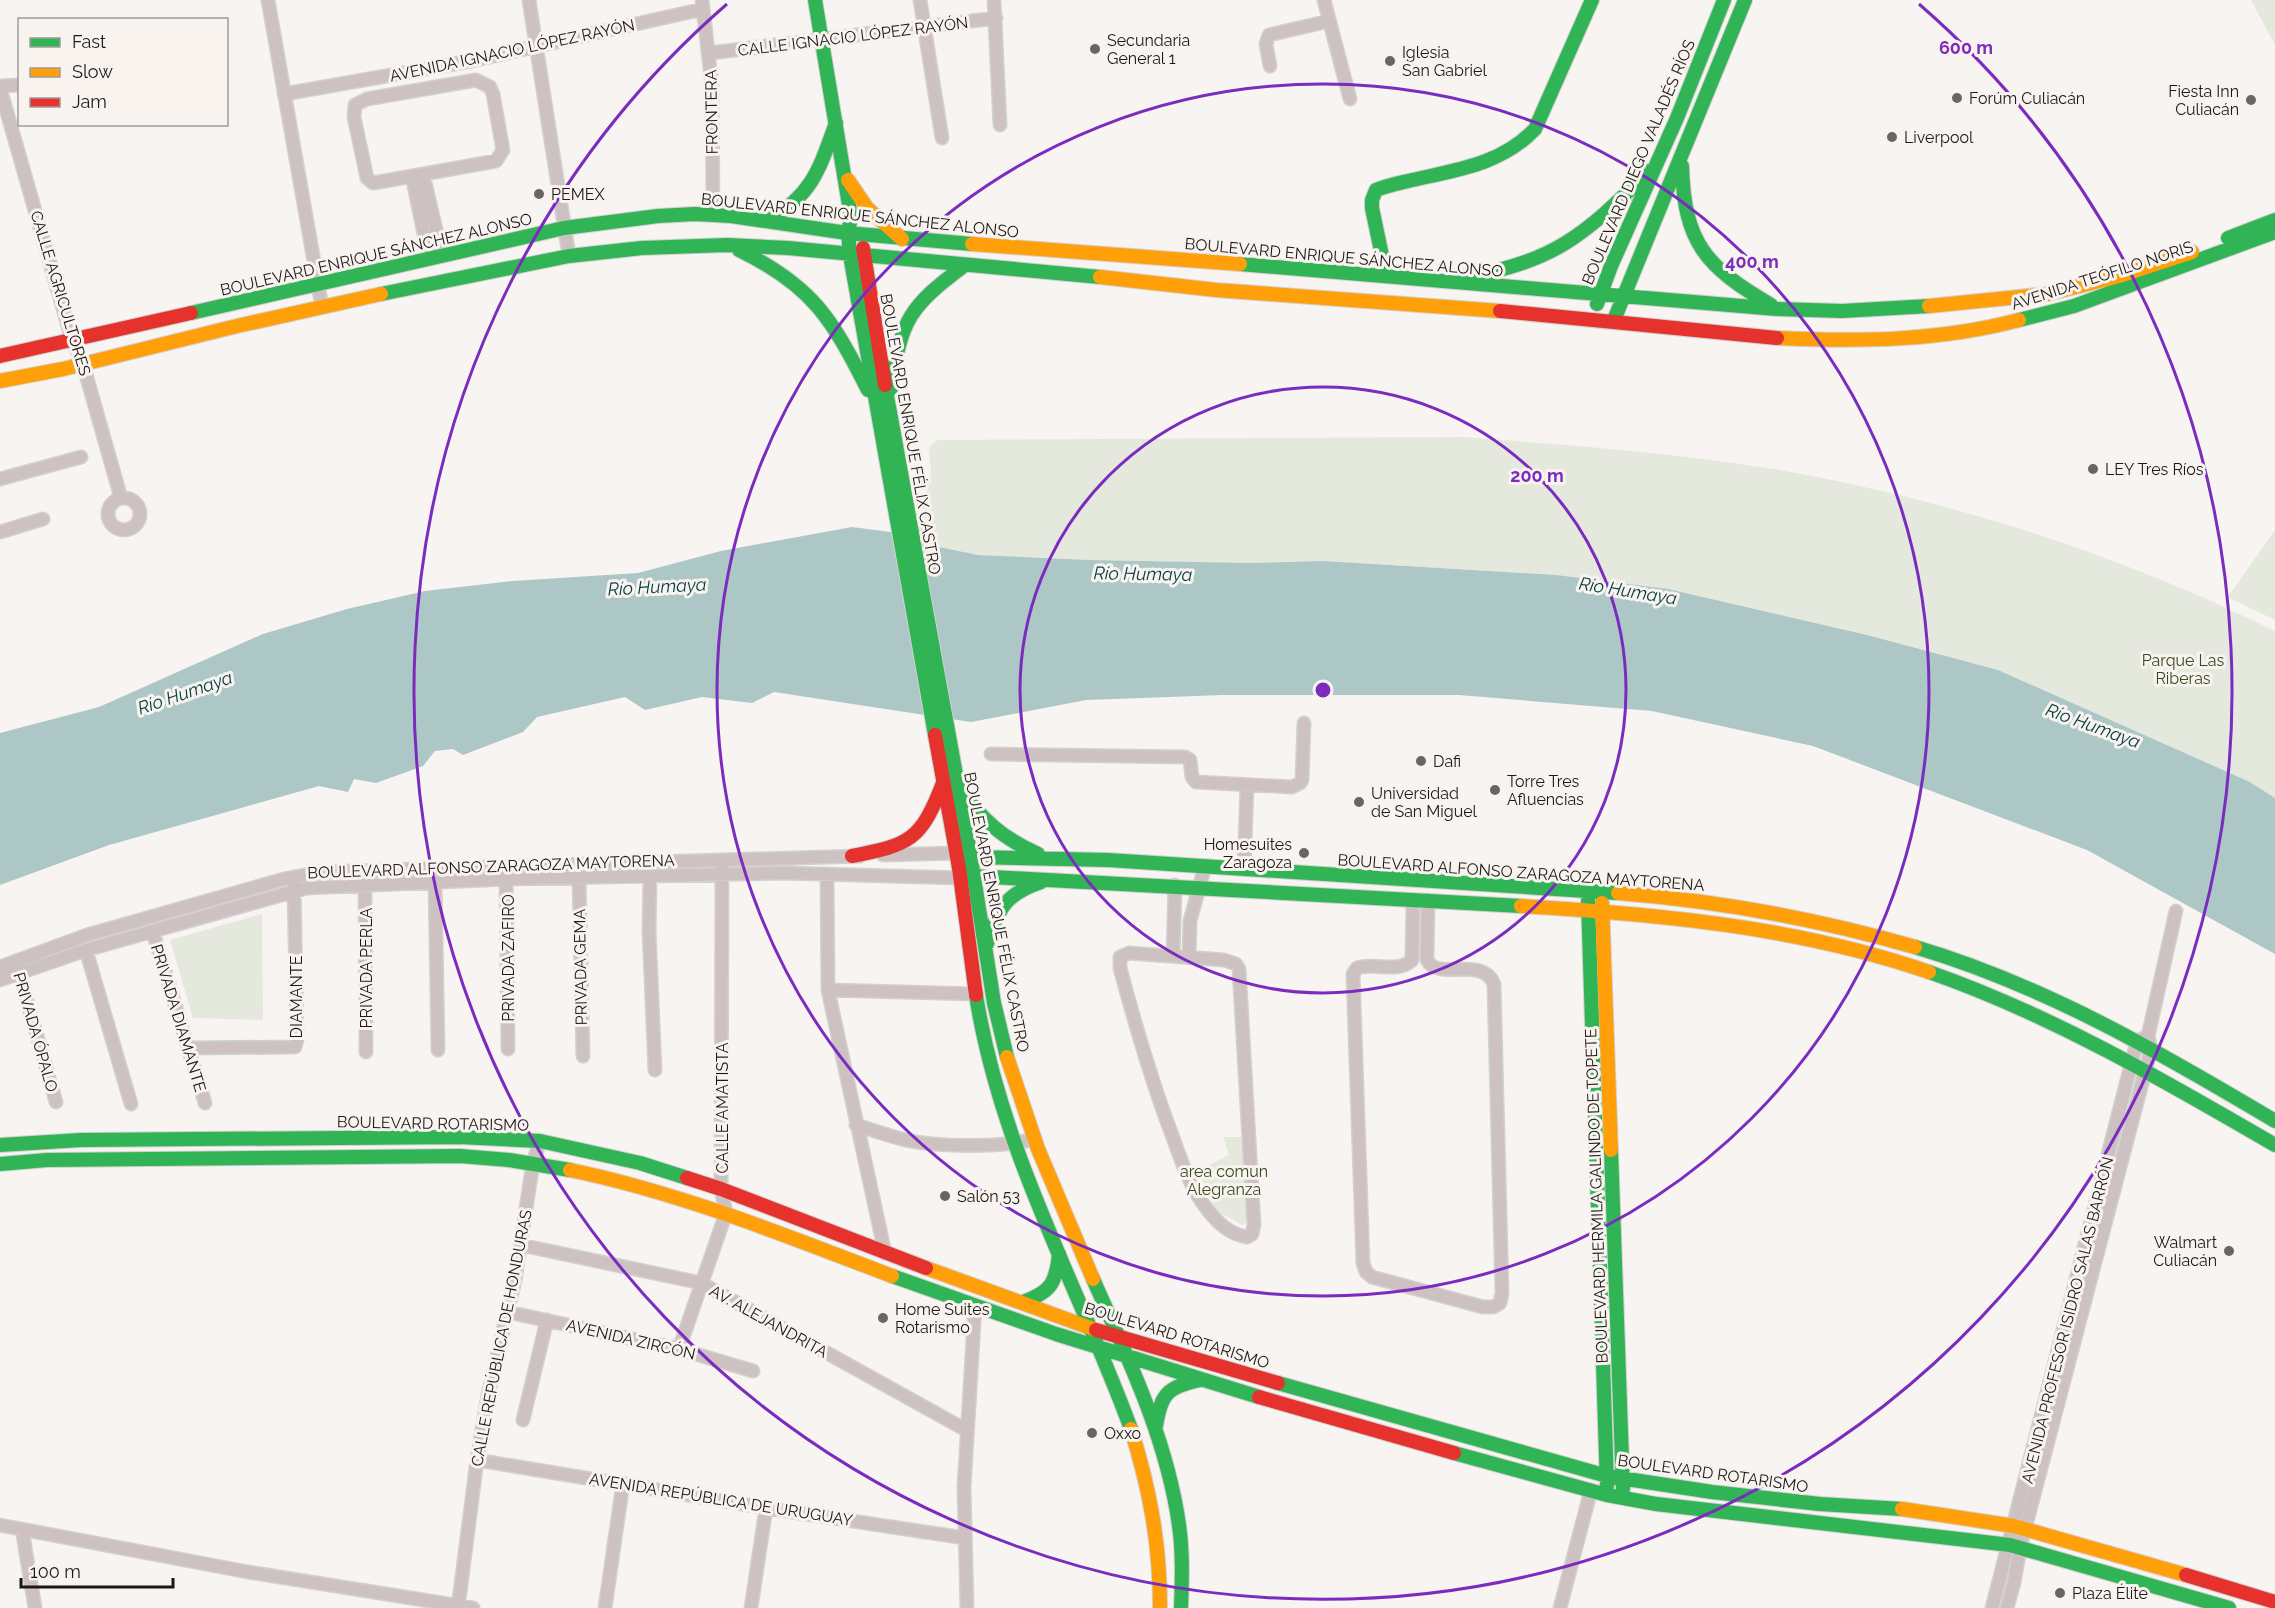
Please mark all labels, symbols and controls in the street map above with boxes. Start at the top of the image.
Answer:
street label: CALLE IGNACIO LÓPEZ RAYÓN [737,12,969,60]
street label: AVENIDA IGNACIO LÓPEZ RAYÓN [388,14,636,86]
legend [18,18,228,126]
text: Fast [72,31,106,52]
place label: Secundaria General 1 [1107,31,1190,68]
street label: BOULEVARD DIEGO VALADÉS RÍOS [1577,36,1699,288]
text: 600 m [1939,37,1993,58]
marker: Secundaria General 1 [1088,42,1102,56]
place label: Iglesia San Gabriel [1402,43,1487,80]
marker: Iglesia San Gabriel [1383,54,1397,68]
text: Slow [72,61,113,82]
street label: FRONTERA [701,69,722,155]
place label: Fiesta Inn Culiacán [2168,82,2239,119]
place label: Forúm Culiacán [1969,89,2085,108]
text: Jam [72,91,107,112]
marker: Forúm Culiacán [1950,91,1964,105]
marker: Fiesta Inn Culiacán [2244,93,2258,107]
place label: Liverpool [1904,128,1974,147]
marker: Liverpool [1885,130,1899,144]
place label: PEMEX [551,185,605,204]
marker: PEMEX [532,187,546,201]
street label: BOULEVARD ENRIQUE SÁNCHEZ ALONSO [700,188,1020,242]
street label: CALLE AGRICULTORES [26,208,95,378]
street label: BOULEVARD ENRIQUE SÁNCHEZ ALONSO [218,208,534,300]
street label: BOULEVARD ENRIQUE SÁNCHEZ ALONSO [1184,233,1504,281]
street label: AVENIDA TEÓFILO NORIS [2009,236,2196,314]
text: 400 m [1725,251,1779,272]
street label: BOULEVARD ENRIQUE FÉLIX CASTRO [876,292,946,576]
place label: LEY Tres Ríos [2105,460,2204,479]
marker: LEY Tres Ríos [2086,462,2100,476]
text: 200 m [1510,465,1564,486]
water label: Río Humaya [1093,562,1193,585]
water label: Río Humaya [1578,572,1679,609]
water label: Río Humaya [607,573,707,600]
park label: Parque Las Riberas [2142,651,2225,688]
water label: Río Humaya [135,666,235,719]
centre of rings [1313,680,1333,700]
water label: Río Humaya [2043,699,2143,752]
place label: Dafi [1433,752,1461,771]
marker: Dafi [1414,754,1428,768]
street label: BOULEVARD ENRIQUE FÉLIX CASTRO [960,770,1034,1054]
place label: Torre Tres Afluencias [1507,772,1584,809]
marker: Torre Tres Afluencias [1488,783,1502,797]
place label: Universidad de San Miguel [1371,784,1478,821]
marker: Universidad de San Miguel [1352,795,1366,809]
place label: Homesuites Zaragoza [1204,835,1292,872]
marker: Homesuites Zaragoza [1297,846,1311,860]
street label: BOULEVARD ALFONSO ZARAGOZA MAYTORENA [1337,850,1705,895]
street label: BOULEVARD ALFONSO ZARAGOZA MAYTORENA [307,851,675,882]
street label: PRIVADA ZAFIRO [499,894,518,1022]
street label: PRIVADA PERLA [357,907,376,1028]
street label: PRIVADA GEMA [570,908,591,1025]
street label: PRIVADA DIAMANTE [147,942,210,1095]
street label: DIAMANTE [287,955,306,1038]
street label: PRIVADA ÓPALO [9,970,63,1094]
street label: BOULEVARD HERMILA GALINDO DE TOPETE [1581,1028,1612,1364]
street label: CALLE AMATISTA [713,1042,732,1174]
street label: BOULEVARD ROTARISMO [337,1112,529,1135]
street label: AVENIDA PROFESOR ISIDRO SALAS BARRÓN [2017,1154,2117,1486]
park label: area comun Alegranza [1180,1162,1268,1199]
place label: Salón 53 [957,1187,1020,1206]
marker: Salón 53 [938,1189,952,1203]
street label: CALLE REPÚBLICA DE HONDURAS [466,1208,536,1468]
place label: Walmart Culiacán [2153,1233,2218,1270]
marker: Walmart Culiacán [2222,1244,2236,1258]
street label: AV. ALEJANDRITA [706,1281,831,1362]
street label: BOULEVARD ROTARISMO [1082,1298,1272,1373]
place label: Home Suites Rotarismo [895,1300,990,1337]
marker: Home Suites Rotarismo [876,1311,890,1325]
street label: AVENIDA ZIRCÓN [564,1314,698,1364]
place label: Oxxo [1104,1424,1141,1443]
marker: Oxxo [1085,1426,1099,1440]
street label: BOULEVARD ROTARISMO [1616,1451,1809,1496]
street label: AVENIDA REPÚBLICA DE URUGUAY [588,1468,855,1530]
scale bar [21,1551,172,1589]
text: 100 m [30,1561,81,1582]
place label: Plaza Élite [2072,1583,2148,1603]
marker: Plaza Élite [2053,1586,2067,1600]

